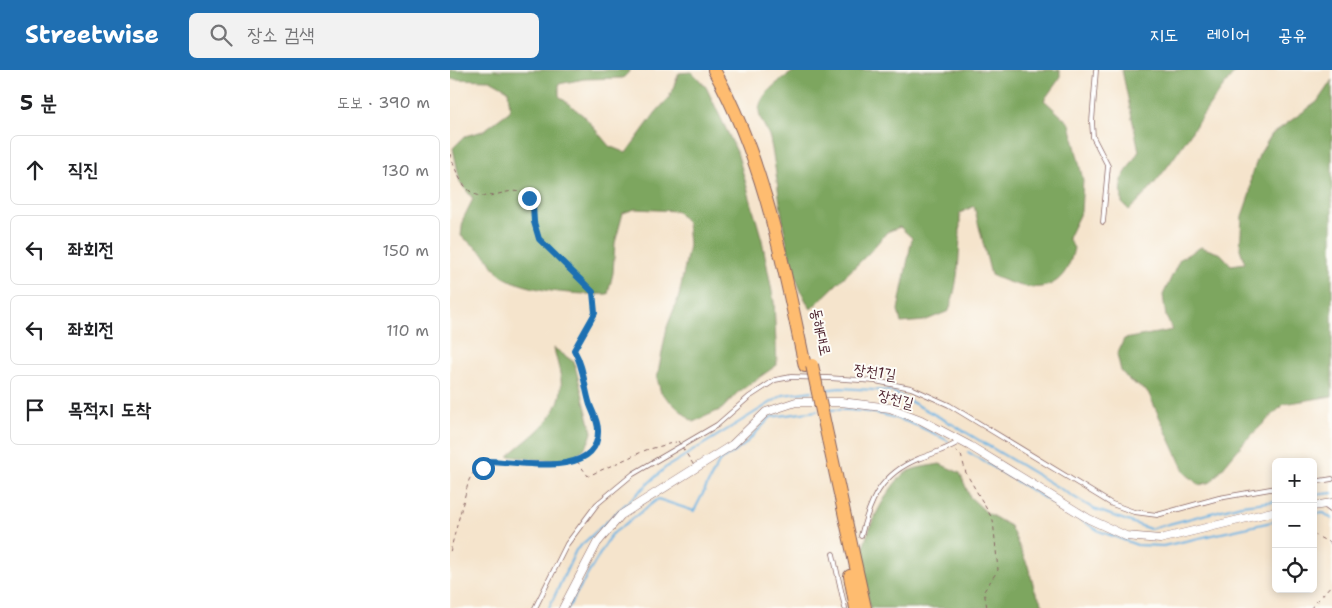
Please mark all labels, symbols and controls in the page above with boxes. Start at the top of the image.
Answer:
search box [189,13,539,58]
text: Streetwise [25,19,159,51]
icon: search [207,21,235,49]
text: 장소 검색 [247,22,315,47]
text: 지도 [1150,23,1179,47]
text: 레이어 [1207,23,1250,47]
text: 공유 [1278,23,1307,47]
text: 5 분 [20,89,57,117]
text: 도보 · 390 m [337,92,430,113]
icon: ahead [21,156,49,184]
text: 직진 [68,157,99,182]
text: 130 m [382,160,429,181]
route end [518,187,541,210]
icon: left [21,236,49,264]
text: 좌회전 [68,237,114,262]
text: 150 m [382,240,429,261]
street label: 동해대로 [806,306,836,358]
icon: left [21,316,49,344]
text: 좌회전 [68,317,114,342]
text: 110 m [386,320,429,341]
street label: 장천1길 [853,359,897,385]
street label: 장천길 [876,385,916,413]
icon: arrive [21,396,49,424]
text: 목적지 도착 [68,397,151,422]
route start [472,457,495,480]
map controls [1272,458,1317,593]
button: + [1272,458,1317,503]
button: − [1272,503,1317,548]
button: locate [1272,548,1317,593]

